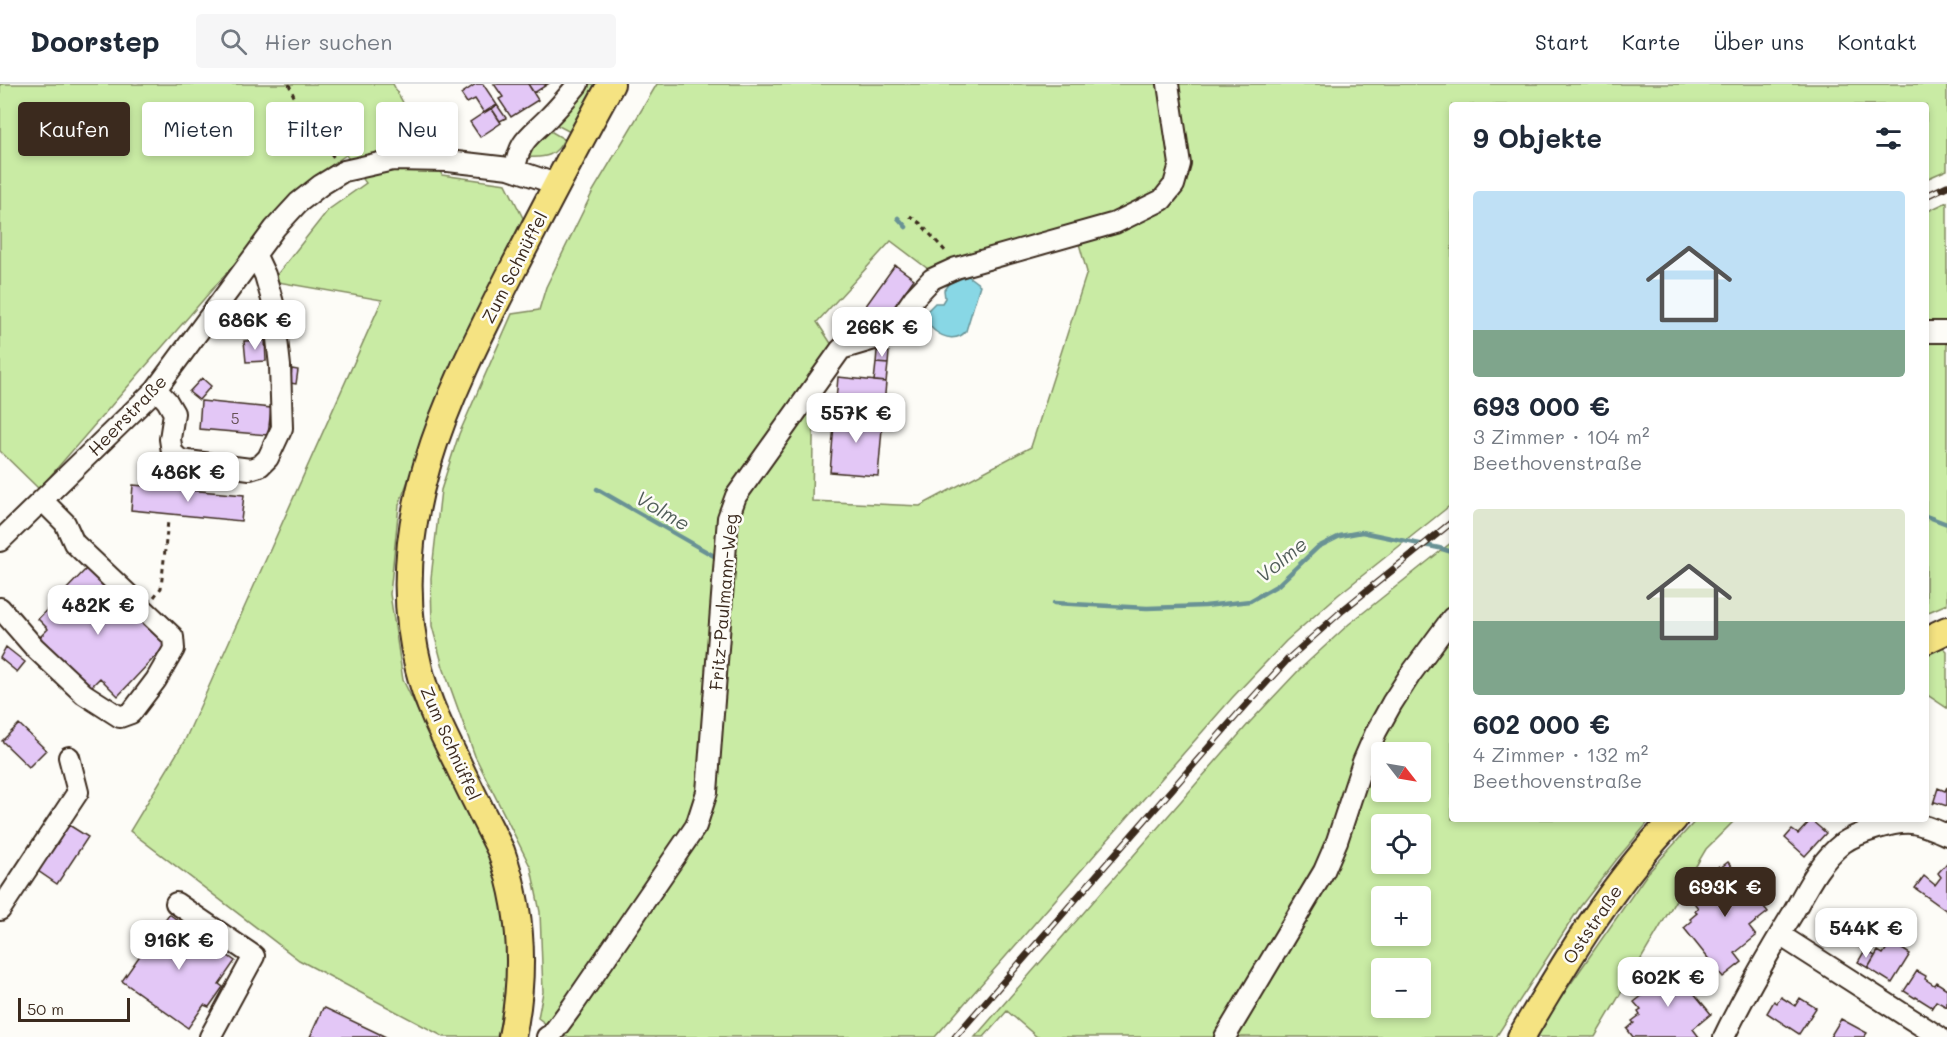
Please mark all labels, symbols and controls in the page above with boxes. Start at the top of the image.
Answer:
search box [196,14,616,68]
text: Doorstep [30,23,160,59]
icon: search [217,25,250,58]
text: Hier suchen [265,27,393,56]
text: Start [1535,28,1589,55]
text: Karte [1622,28,1680,55]
text: Über uns [1713,28,1804,55]
text: Kontakt [1837,28,1917,55]
chip: Kaufen [18,102,130,156]
chip: Mieten [142,102,254,156]
chip: Filter [266,102,364,156]
chip: Neu [376,102,458,156]
text: 9 Objekte [1473,121,1602,155]
icon: filters [1872,122,1905,155]
street label: Zum Schnüffel [476,207,552,327]
icon: home [1635,230,1743,338]
pin: 686K € [206,300,304,351]
text: 686K € [218,306,292,332]
pin: 266K € [833,307,931,358]
text: 266K € [846,313,918,339]
street label: Heerstraße [82,369,172,461]
text: 693 000 € [1473,389,1610,423]
pin: 557K € [807,393,905,444]
text: 557K € [820,399,892,425]
house number: 5 [231,408,239,428]
text: 3 Zimmer · 104 m² [1473,423,1649,449]
text: Beethovenstraße [1473,449,1642,475]
pin: 486K € [139,452,237,503]
text: 486K € [151,458,225,484]
water label: Volme [631,484,695,536]
street label: Fritz-Paulmann-Weg [703,513,743,691]
water label: Volme [1250,530,1312,588]
icon: home [1635,548,1743,656]
pin: 482K € [49,585,147,636]
text: 482K € [62,591,134,617]
street label: Zum Schnüffel [415,682,487,804]
text: 602 000 € [1473,707,1610,741]
text: 4 Zimmer · 132 m² [1473,741,1648,767]
north arrow [1371,742,1431,802]
map controls [1371,742,1431,1018]
text: Beethovenstraße [1473,767,1642,793]
button: locate [1371,814,1431,874]
pin: 693K € [1676,867,1774,918]
text: 693K € [1689,873,1761,899]
street label: Oststraße [1557,880,1627,968]
button: + [1371,886,1431,946]
pin: 544K € [1817,908,1915,959]
text: 544K € [1829,914,1903,940]
pin: 916K € [130,920,228,971]
text: 916K € [144,926,214,952]
pin: 602K € [1619,957,1717,1008]
button: − [1371,958,1431,1018]
text: 602K € [1632,963,1704,989]
scale bar [18,995,130,1022]
text: 50 m [27,998,64,1019]

